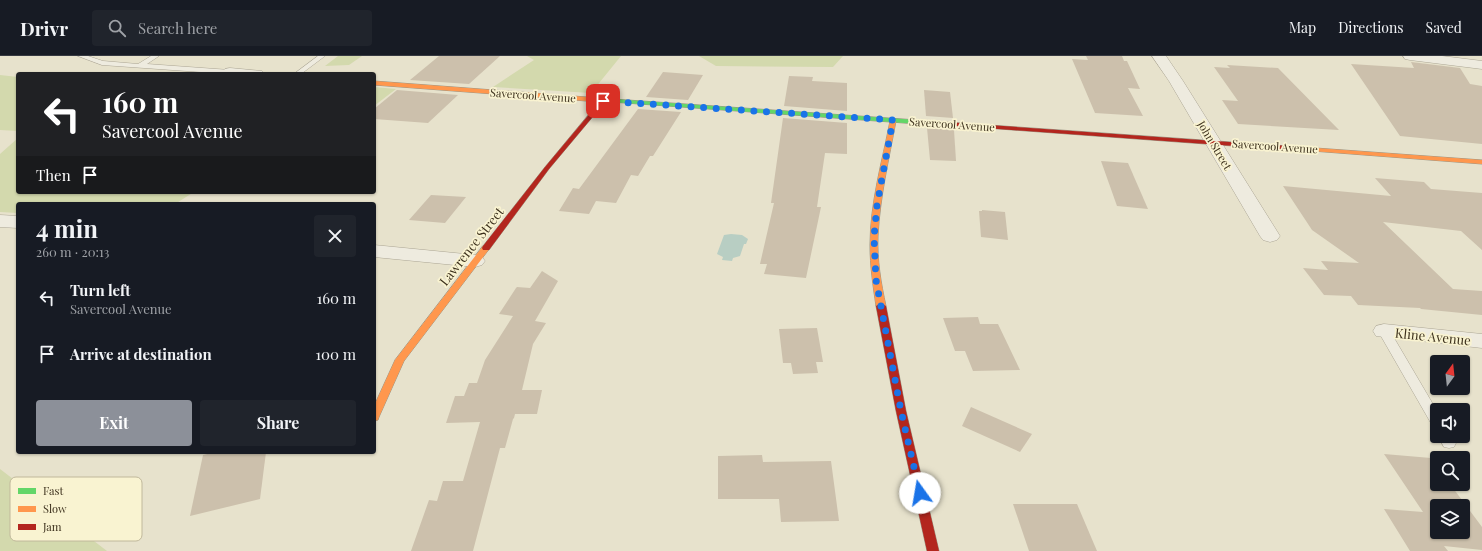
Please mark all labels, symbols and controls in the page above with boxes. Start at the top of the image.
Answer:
search box [92,10,372,46]
text: Drivr [20,15,68,41]
icon: search [106,17,128,39]
text: Search here [138,18,217,38]
text: Map [1289,18,1316,37]
text: Directions [1338,18,1404,37]
text: Saved [1426,18,1462,37]
text: 160 m [102,83,178,120]
pin [586,84,620,118]
street label: Savercool Avenue [490,85,577,106]
icon: left [36,88,88,140]
icon: arrive [592,90,614,112]
street label: Savercool Avenue [909,114,996,135]
street label: John Street [1194,117,1236,172]
text: Savercool Avenue [102,119,243,143]
street label: Savercool Avenue [1232,136,1319,157]
icon: arrive [79,164,101,186]
text: Then [36,165,71,185]
street label: Lawrence Street [435,203,507,289]
text: 4 min [36,212,98,244]
button: close [314,215,356,257]
text: 260 m · 20:13 [36,243,109,260]
text: Turn left [70,280,131,300]
icon: left [36,287,58,309]
text: 160 m [317,288,356,308]
text: Savercool Avenue [70,300,172,317]
street label: Kline Avenue [1394,324,1472,348]
icon: arrive [36,343,58,365]
text: Arrive at destination [70,344,212,364]
text: 100 m [315,344,356,364]
north arrow [1430,355,1470,395]
map controls [1430,355,1470,539]
button: Exit [36,400,192,446]
button: Share [200,400,356,446]
button: sound [1430,403,1470,443]
button: search [1430,451,1470,491]
position arrow [899,472,941,514]
legend [10,477,142,541]
text: Fast [43,483,63,498]
button: layers [1430,499,1470,539]
text: Slow [43,501,67,516]
text: Jam [42,519,62,534]

